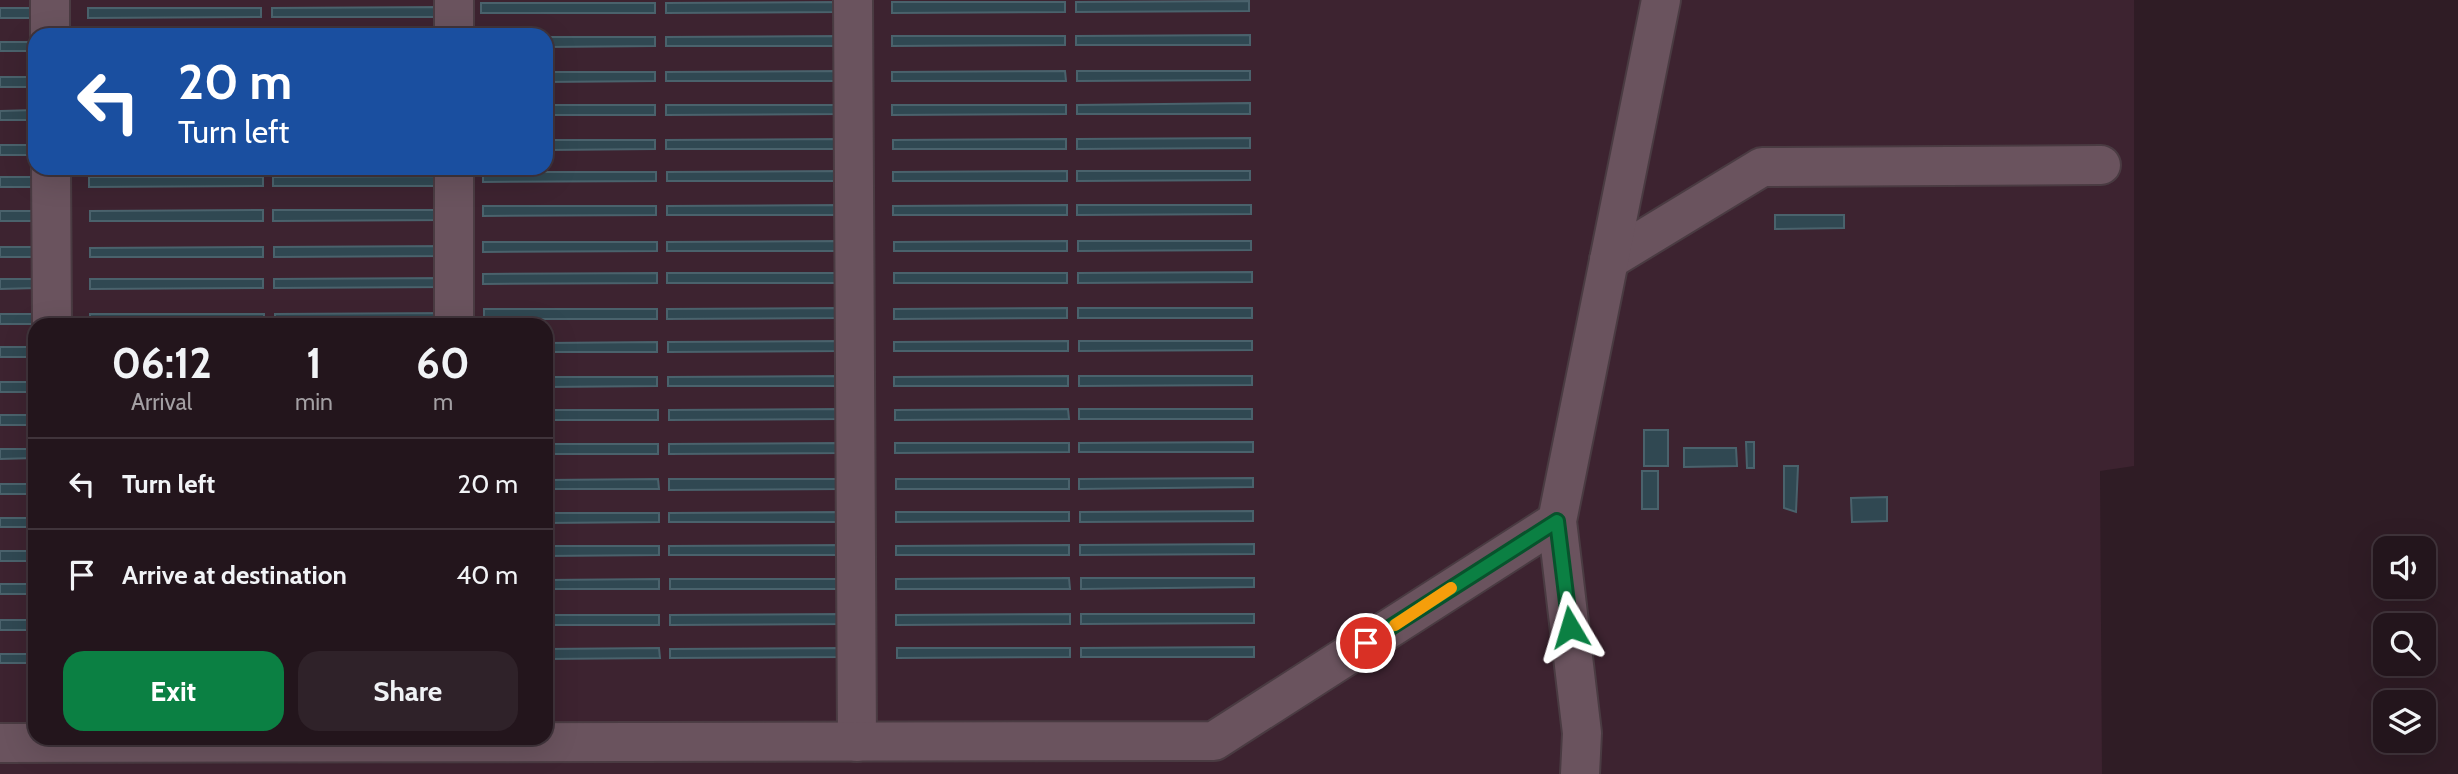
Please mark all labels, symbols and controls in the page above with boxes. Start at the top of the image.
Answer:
text: 20 m [178,52,292,111]
icon: left [63,56,154,147]
text: Turn left [178,112,289,151]
text: 06:12 [111,337,212,389]
text: 1 [306,337,322,389]
text: 60 [416,337,470,389]
text: Arrival [131,388,192,416]
text: min [295,388,333,416]
text: m [433,388,453,416]
icon: left [63,465,101,503]
text: Turn left [122,468,215,500]
text: 20 m [458,468,518,500]
map controls [2373,536,2436,753]
button: sound [2373,536,2436,599]
icon: arrive [63,556,101,594]
text: Arrive at destination [122,559,347,591]
text: 40 m [456,559,518,591]
position arrow [1533,590,1607,664]
pin [1336,613,1396,673]
button: search [2373,613,2436,676]
icon: arrive [1347,624,1385,662]
button: Exit [63,651,284,731]
button: Share [298,651,518,731]
button: layers [2373,690,2436,753]

